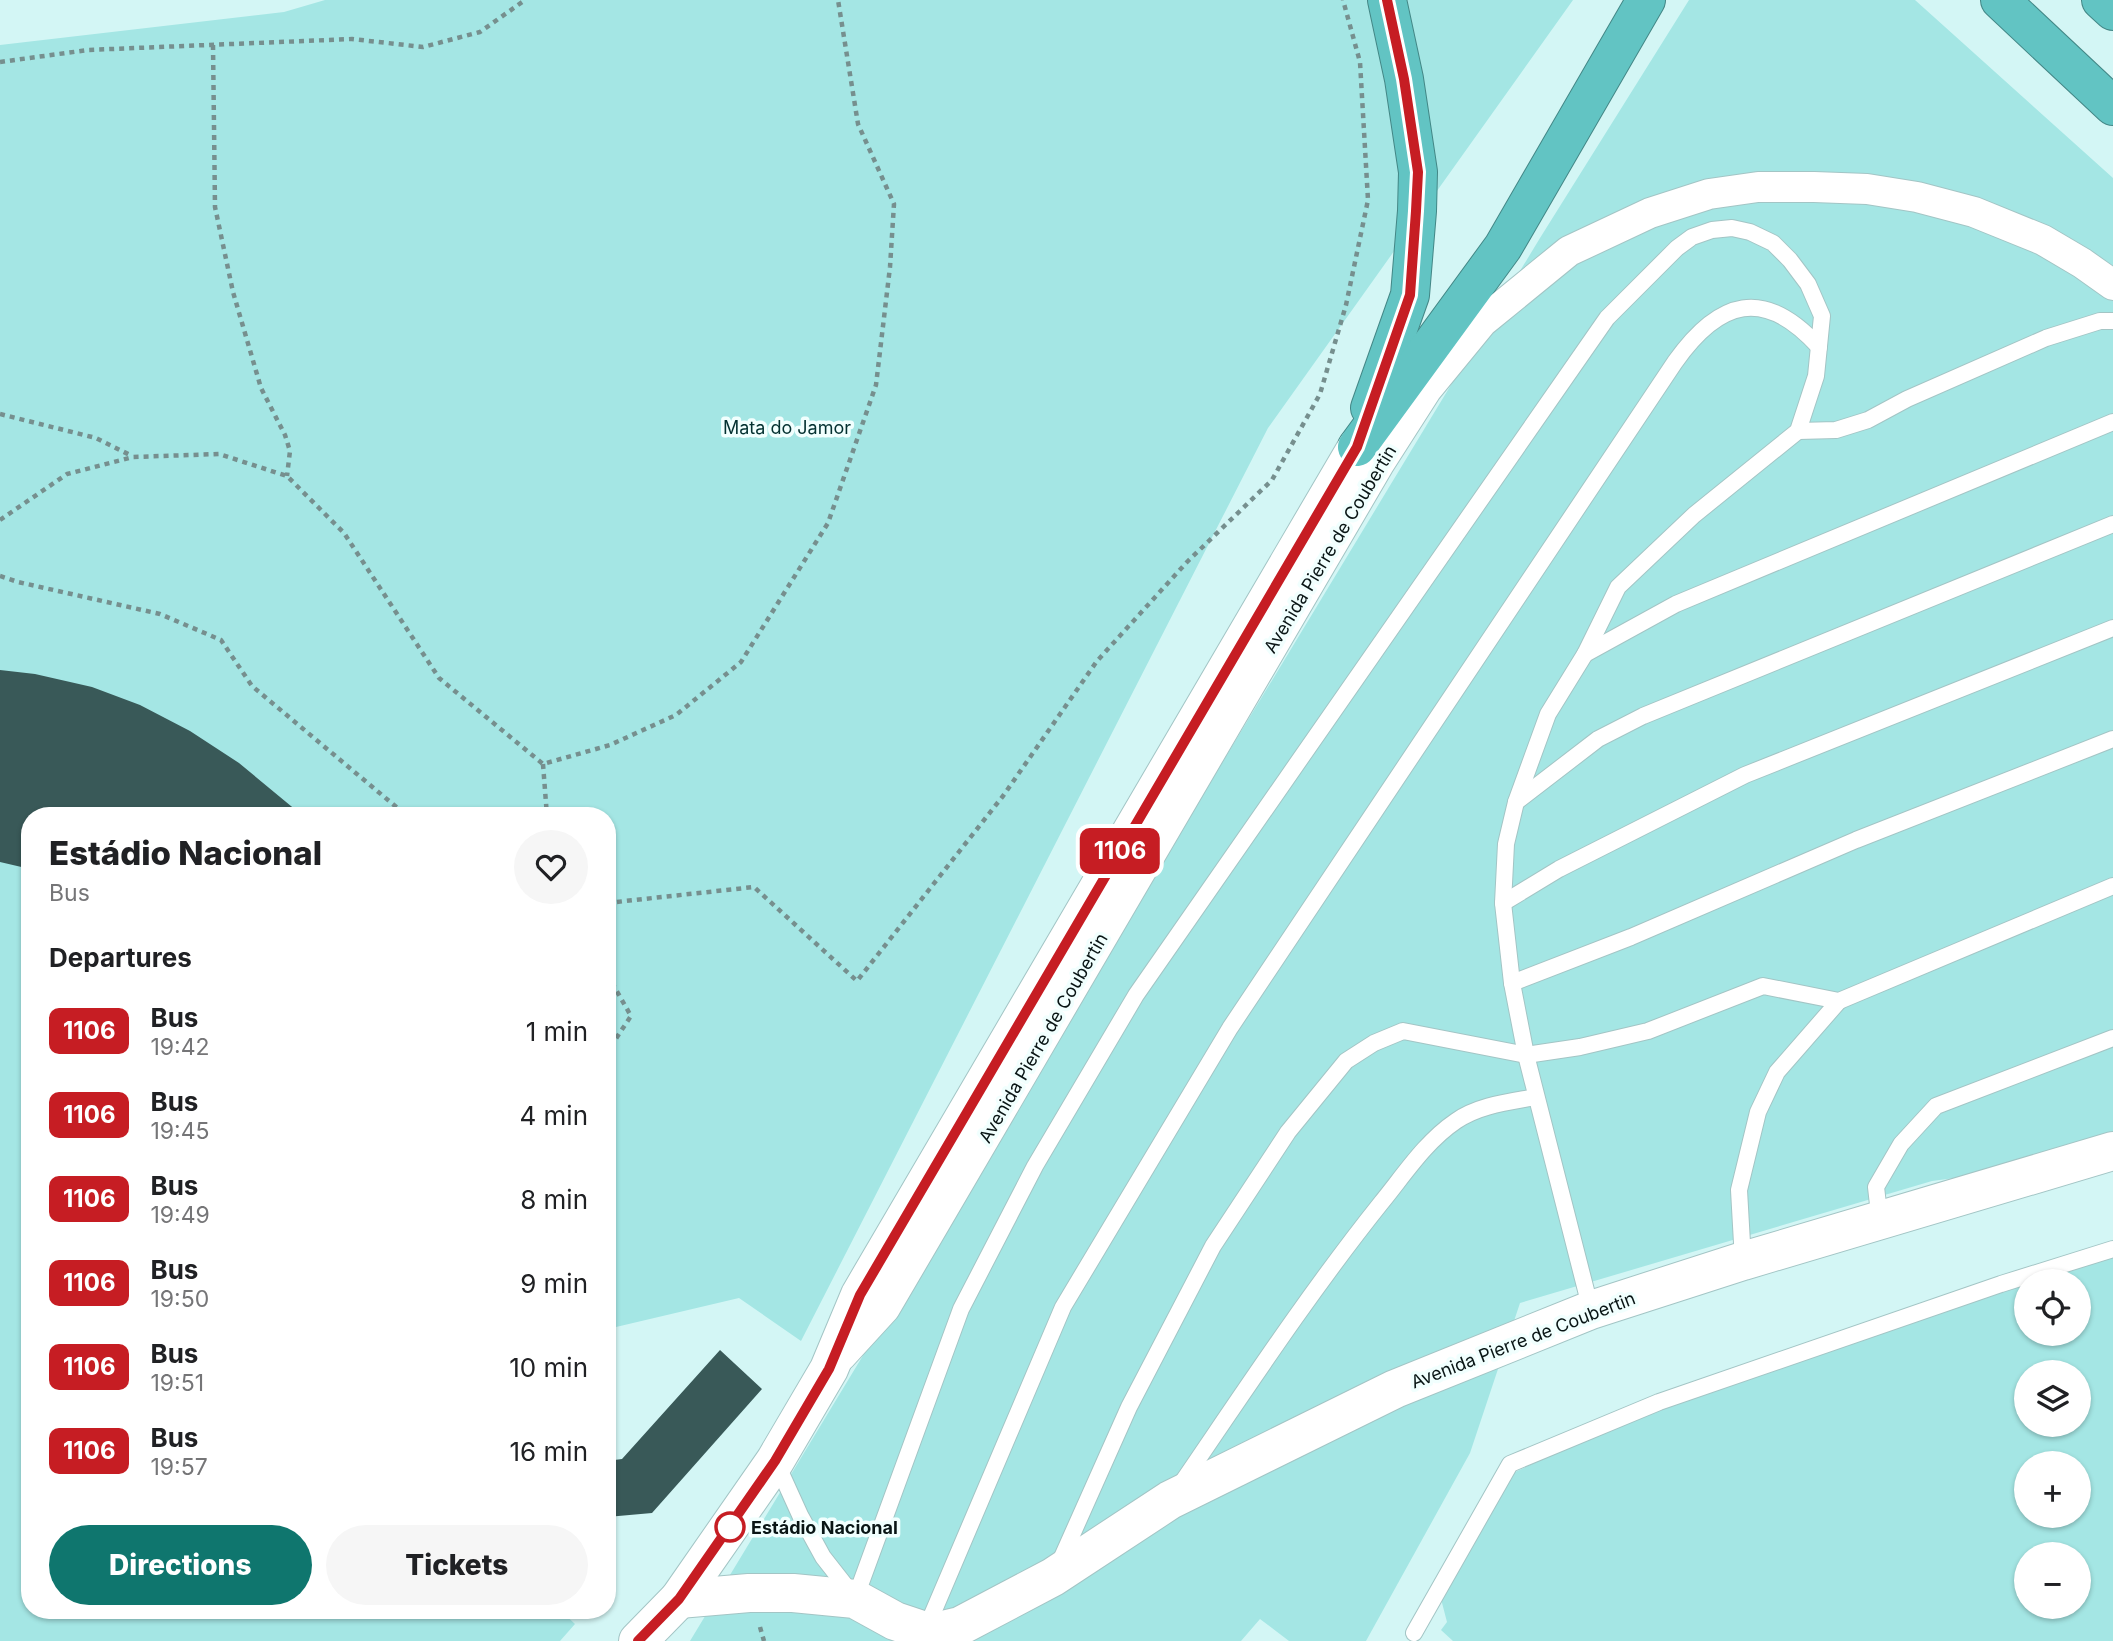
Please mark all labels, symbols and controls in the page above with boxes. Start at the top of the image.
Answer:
park label: Mata do Jamor [723,417,851,438]
street label: Avenida Pierre de Coubertin [1260,441,1400,657]
line badge: 1106 [1071,828,1169,874]
button: heart [514,830,588,904]
text: Estádio Nacional [49,833,322,873]
text: 1106 [1094,836,1146,865]
text: Bus [49,879,90,907]
street label: Avenida Pierre de Coubertin [974,929,1112,1147]
text: Departures [49,942,192,973]
text: Bus [150,1002,198,1033]
text: 1106 [63,1016,115,1045]
text: 1 min [526,1016,588,1047]
text: 19:42 [150,1033,210,1061]
text: Bus [150,1086,198,1117]
text: 1106 [63,1100,115,1129]
text: 4 min [519,1100,588,1131]
text: 19:45 [150,1117,210,1145]
text: Bus [150,1170,198,1201]
text: 1106 [63,1184,115,1213]
text: 8 min [520,1184,588,1215]
text: 19:49 [150,1201,210,1229]
text: Bus [150,1254,198,1285]
text: 1106 [63,1268,115,1297]
text: 9 min [520,1268,588,1299]
map controls [2014,1269,2091,1619]
button: locate [2014,1269,2091,1346]
text: 19:50 [150,1285,209,1313]
street label: Avenida Pierre de Coubertin [1408,1287,1638,1393]
text: Bus [150,1338,198,1369]
text: 1106 [63,1352,115,1381]
text: 10 min [509,1352,588,1383]
button: layers [2014,1360,2091,1437]
text: 19:51 [150,1369,204,1397]
text: Bus [150,1422,198,1453]
text: 1106 [63,1436,115,1465]
text: 16 min [510,1436,588,1467]
button: + [2014,1451,2091,1528]
text: 19:57 [150,1453,208,1481]
marker: Estádio Nacional [715,1512,745,1542]
place label: Estádio Nacional [751,1517,898,1538]
button: Directions [49,1525,312,1605]
button: Tickets [326,1525,588,1605]
button: − [2014,1542,2091,1619]

